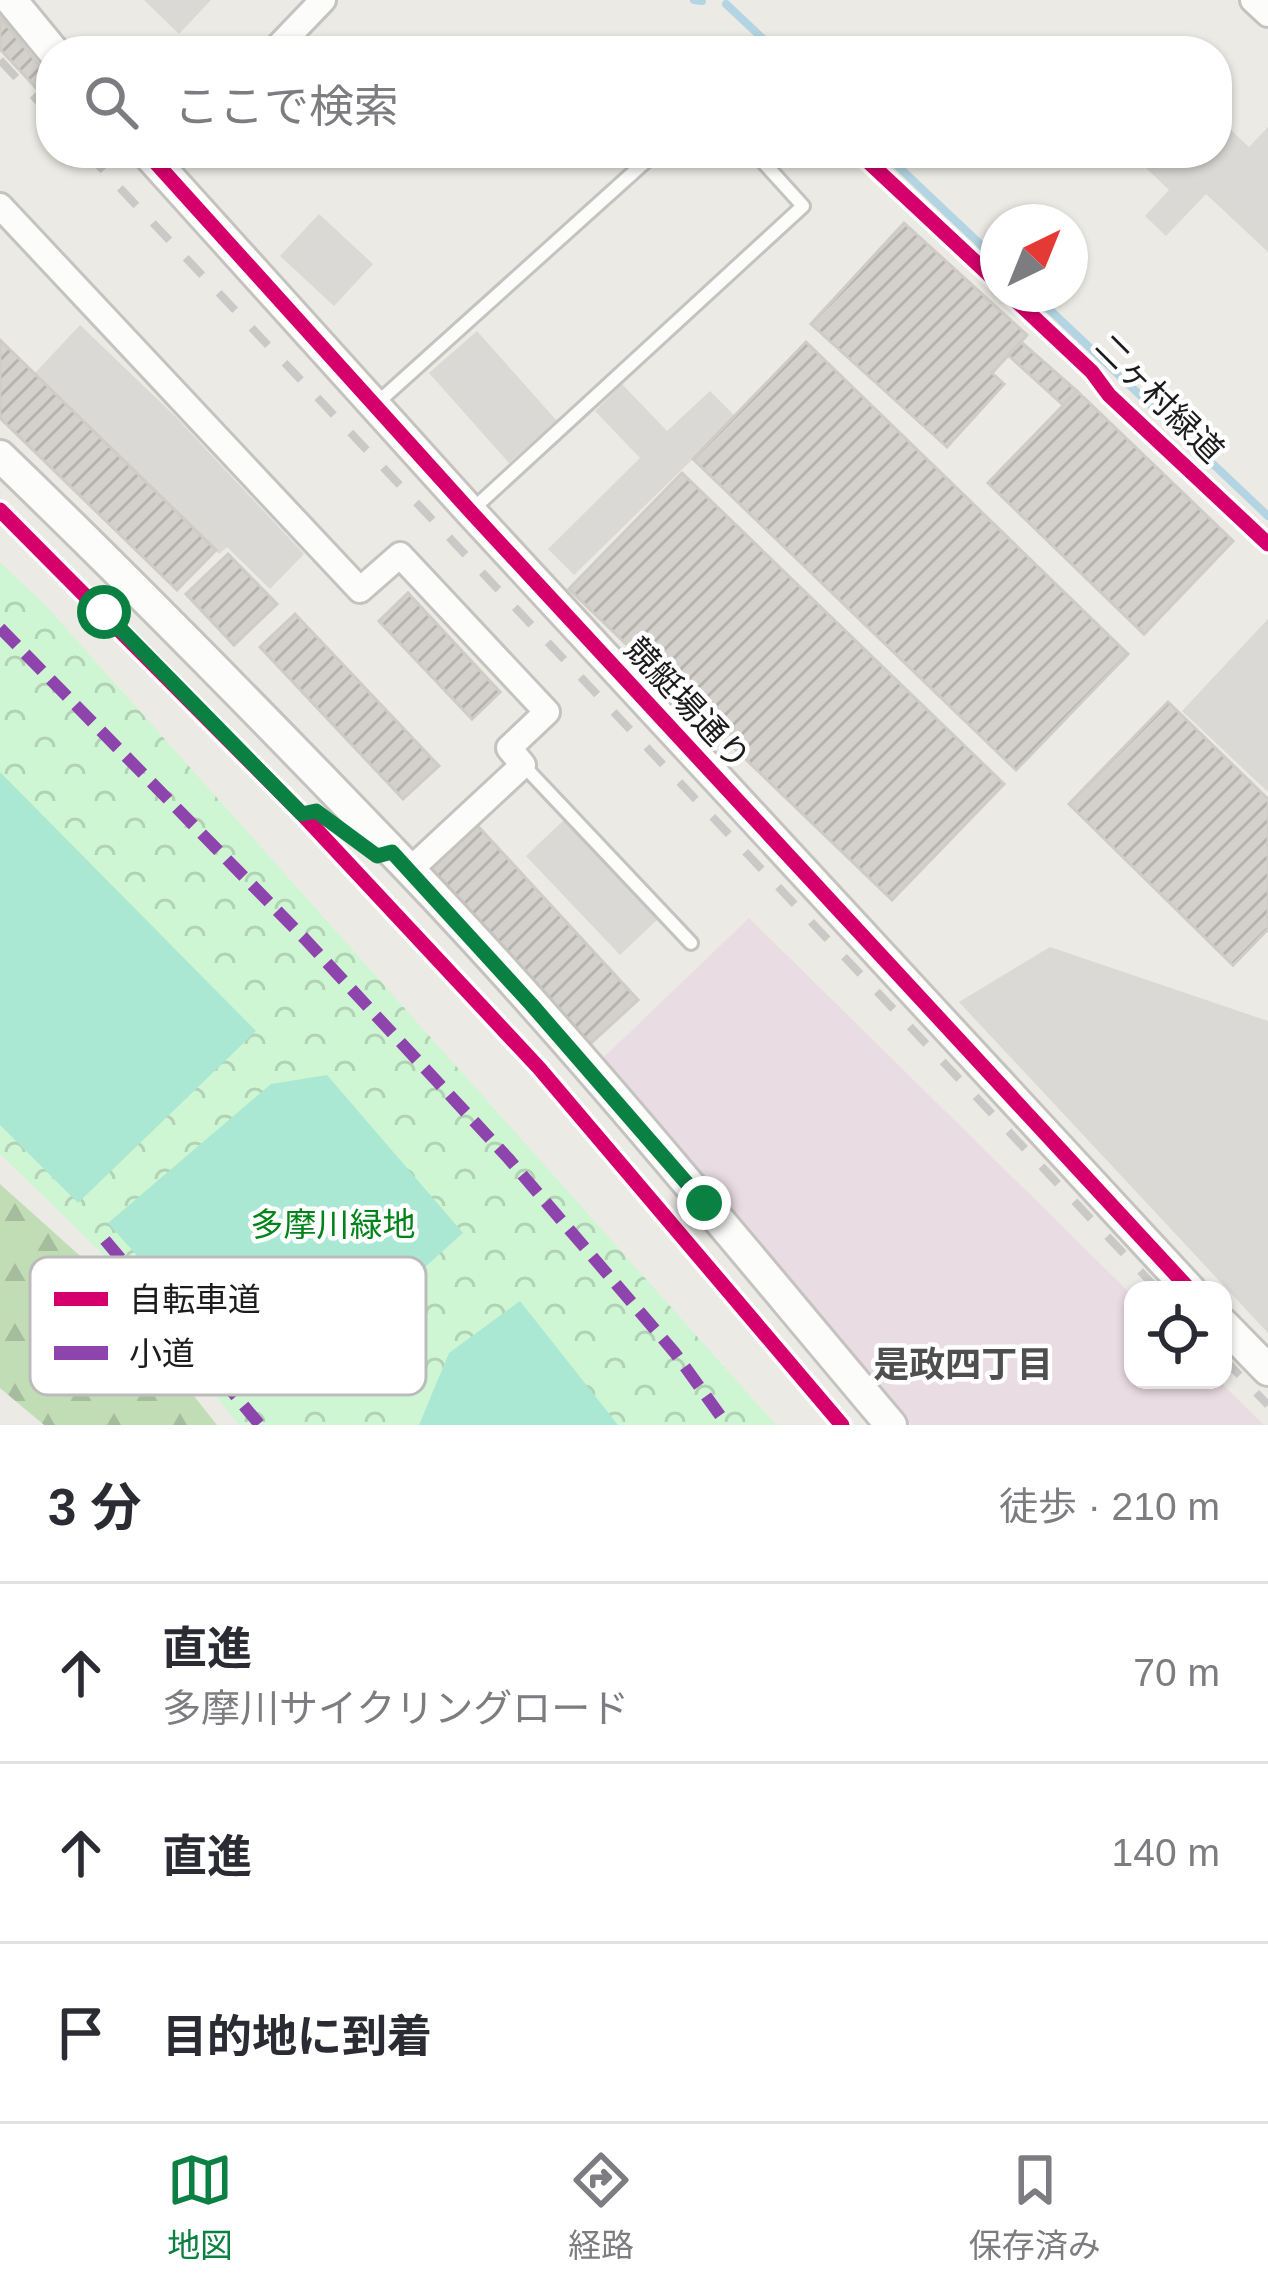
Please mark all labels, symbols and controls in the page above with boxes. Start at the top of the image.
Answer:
search box [36,36,1232,168]
icon: search [78,69,144,135]
text: ここで検索 [174,81,399,132]
north arrow [980,204,1088,312]
street label: 二ヶ村緑道 [1088,327,1231,470]
route start [77,585,131,639]
street label: 競艇場通り [618,630,757,776]
route end [677,1176,731,1230]
park label: 多摩川緑地 [251,1206,416,1243]
legend [30,1257,426,1395]
text: 自転車道 [129,1281,261,1318]
map controls [1124,1281,1232,1389]
button: locate [1124,1281,1232,1389]
text: 小道 [129,1335,195,1372]
district label: 是政四丁目 [873,1344,1053,1385]
text: 3 分 [48,1479,142,1536]
text: 徒歩 · 210 m [999,1485,1220,1528]
text: 直進 [162,1623,252,1674]
icon: ahead [48,1640,114,1706]
text: 70 m [1133,1651,1220,1694]
text: 多摩川サイクリングロード [162,1687,629,1730]
icon: ahead [48,1820,114,1886]
text: 直進 [162,1831,252,1882]
text: 140 m [1112,1831,1220,1874]
icon: arrive [48,2000,114,2066]
text: 目的地に到着 [162,2011,432,2062]
tab: 地図 [167,2147,233,2267]
tab: 経路 [568,2147,634,2267]
tab: 保存済み [969,2147,1101,2267]

